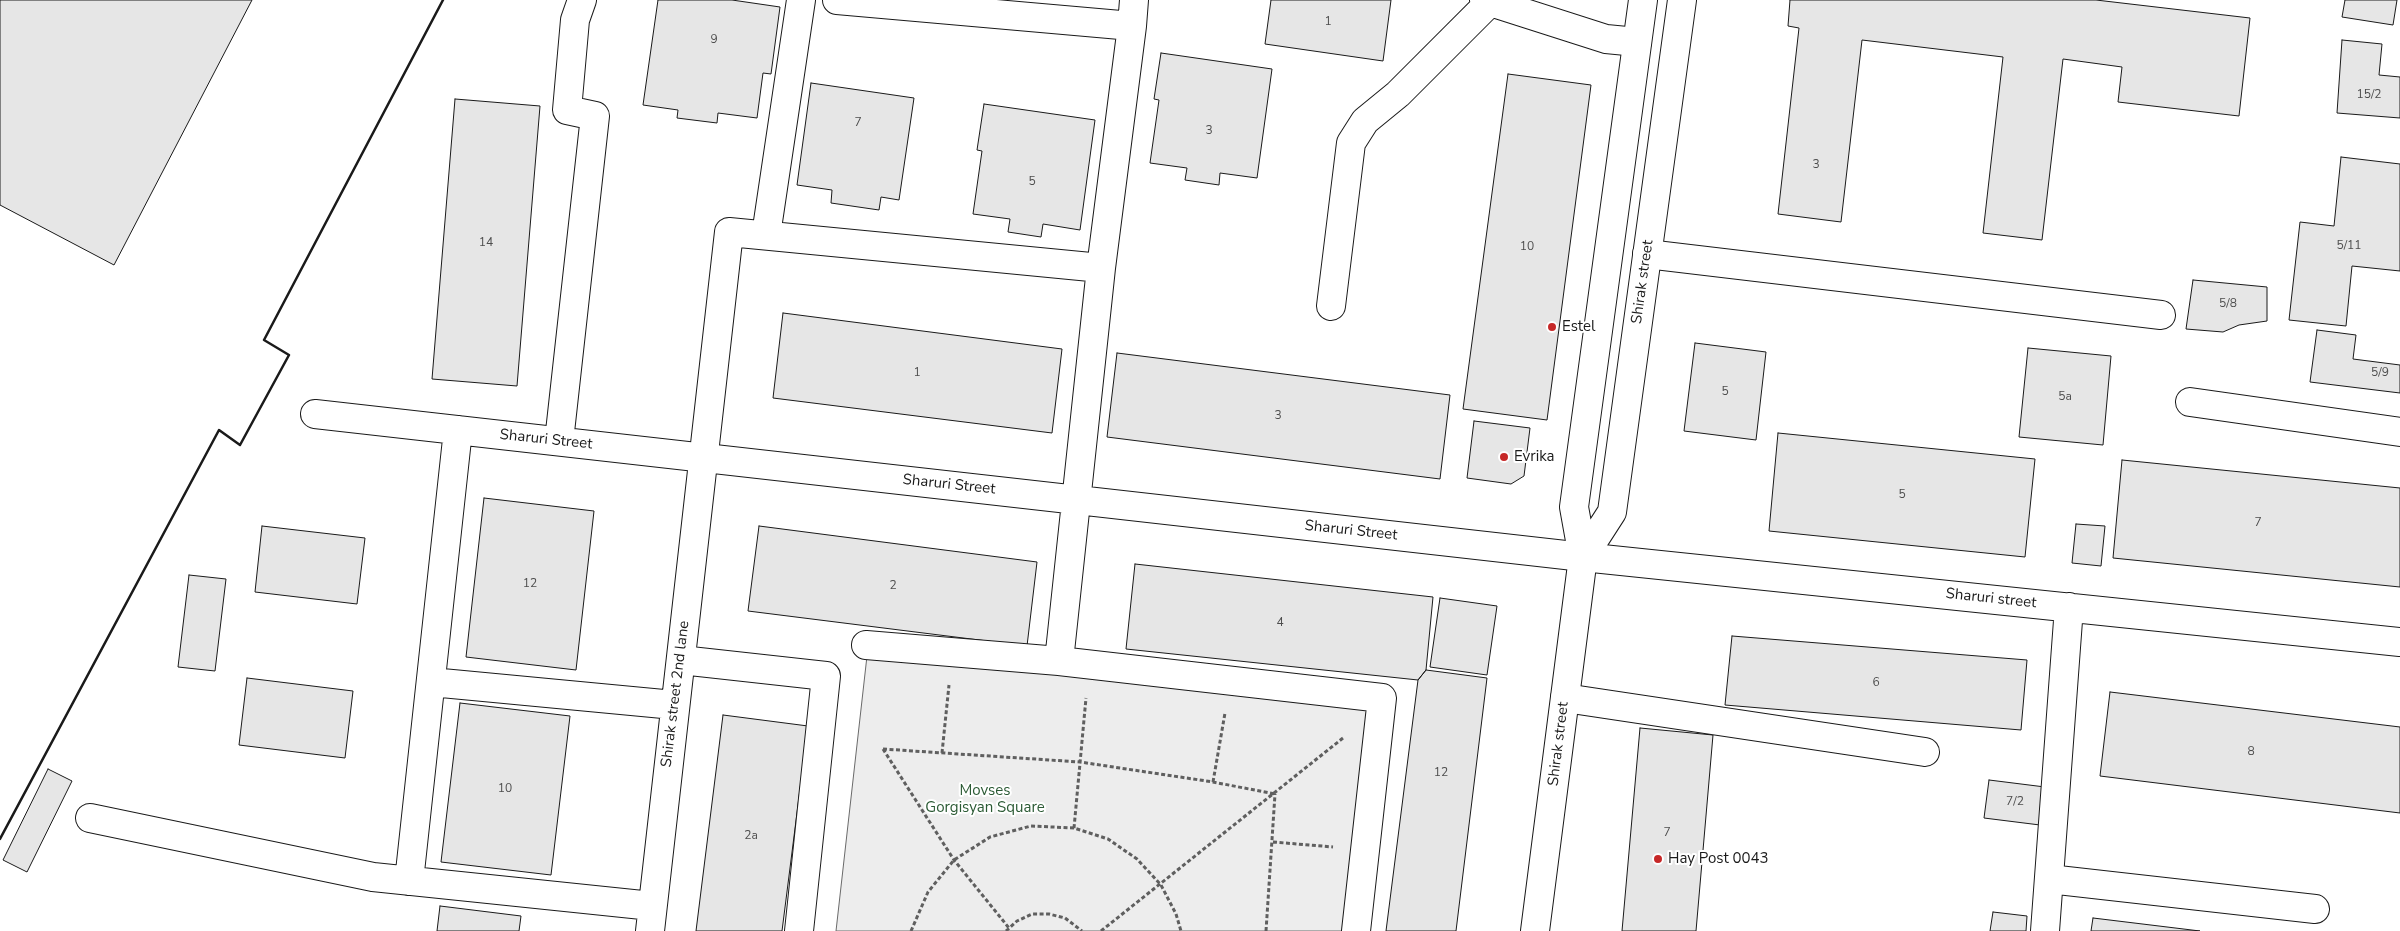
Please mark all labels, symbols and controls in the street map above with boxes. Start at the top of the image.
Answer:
house number: 1 [1324,15,1332,29]
house number: 9 [710,33,718,47]
house number: 15/2 [2357,88,2381,102]
house number: 7 [854,116,862,130]
house number: 3 [1205,124,1213,138]
house number: 3 [1812,158,1820,172]
house number: 5 [1028,175,1036,189]
house number: 14 [479,236,493,250]
street label: Shirak street [1628,239,1658,325]
house number: 5/11 [2337,239,2361,253]
house number: 10 [1520,240,1534,254]
house number: 5/8 [2219,297,2237,311]
place label: Estel [1562,318,1595,336]
marker: Estel [1546,321,1558,333]
house number: 1 [913,366,921,380]
house number: 5/9 [2371,366,2389,380]
house number: 5 [1721,385,1729,399]
house number: 5a [2058,390,2072,404]
house number: 3 [1274,409,1282,423]
street label: Sharuri Street [499,426,593,454]
place label: Evrika [1514,448,1555,466]
marker: Evrika [1498,451,1510,463]
street label: Sharuri Street [902,471,996,499]
house number: 5 [1898,488,1906,502]
house number: 7 [2254,516,2262,530]
street label: Sharuri Street [1304,517,1398,545]
house number: 12 [523,577,537,591]
house number: 2 [889,579,897,593]
street label: Sharuri street [1945,585,2037,613]
house number: 4 [1276,616,1284,630]
street label: Shirak street 2nd lane [658,620,694,768]
house number: 6 [1872,676,1880,690]
street label: Shirak street [1545,701,1573,787]
house number: 8 [2247,745,2255,759]
house number: 12 [1434,766,1448,780]
house number: 10 [498,782,512,796]
park label: Movses Gorgisyan Square [925,782,1045,817]
house number: 7/2 [2006,795,2024,809]
house number: 7 [1663,826,1671,840]
house number: 2a [744,829,758,843]
place label: Hay Post 0043 [1668,850,1769,868]
marker: Hay Post 0043 [1652,853,1664,865]

